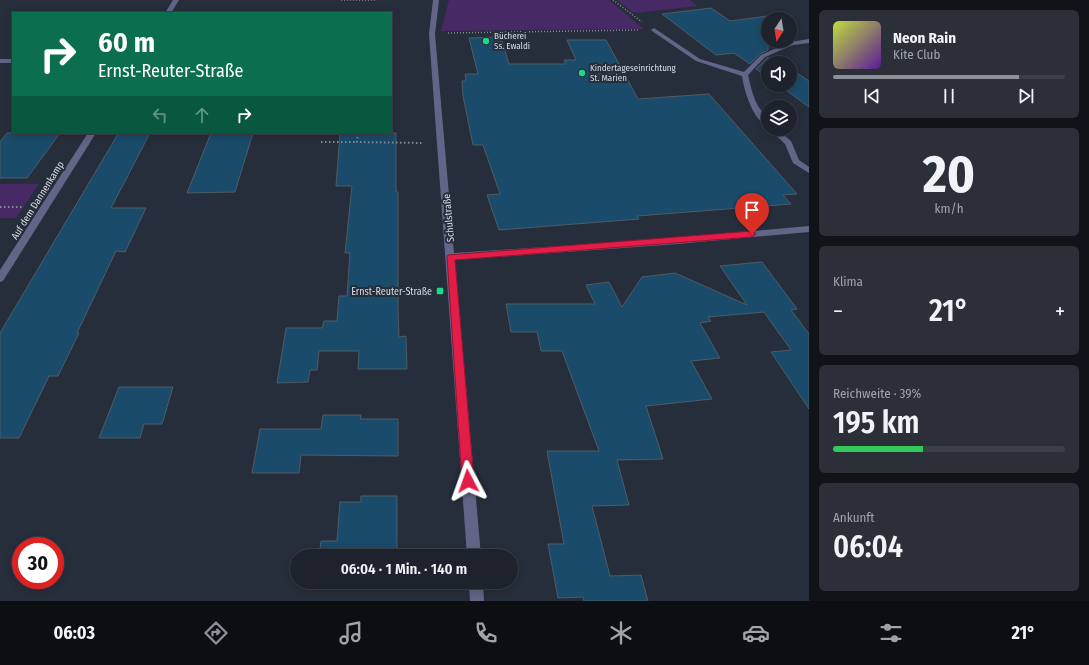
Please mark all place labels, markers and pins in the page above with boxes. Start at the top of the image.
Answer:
place label: Bücherei Ss. Ewaldi [494,31,530,51]
marker: Bücherei Ss. Ewaldi [481,36,491,46]
place label: Kindertageseinrichtung St. Marien [590,63,677,83]
marker: Kindertageseinrichtung St. Marien [577,68,587,78]
pin [735,193,769,234]
place label: Ernst-Reuter-Straße [351,286,432,298]
marker: Ernst-Reuter-Straße [435,286,445,296]

